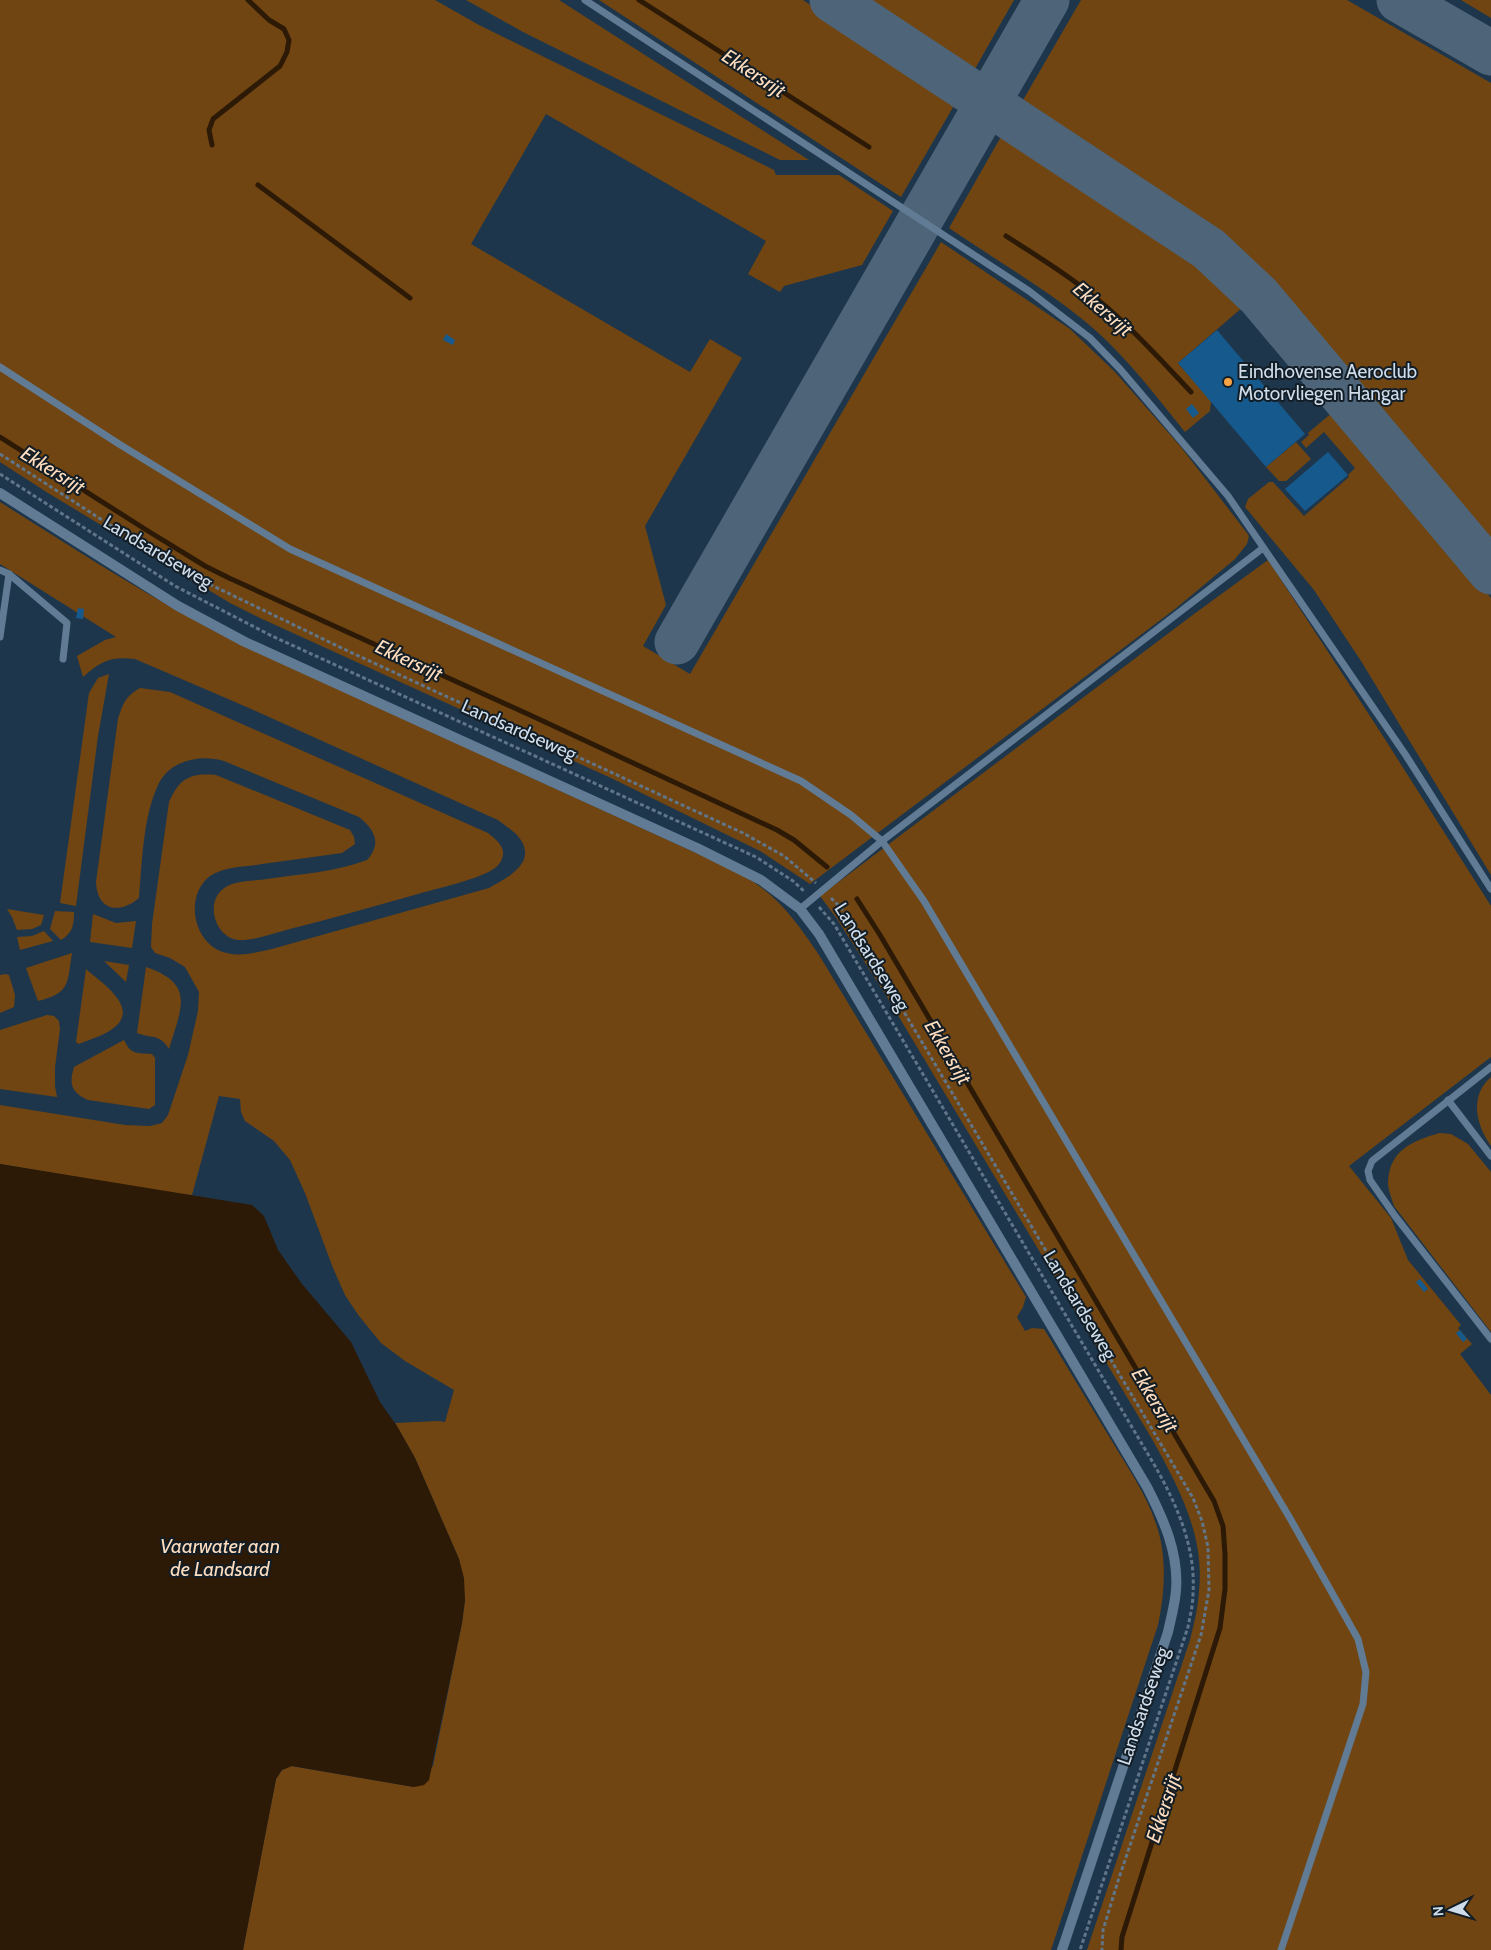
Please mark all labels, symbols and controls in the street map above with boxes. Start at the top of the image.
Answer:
water label: Ekkersrijt [718,44,791,103]
water label: Ekkersrijt [1068,277,1138,342]
place label: Eindhovense Aeroclub Motorvliegen Hangar [1238,360,1417,405]
marker: Eindhovense Aeroclub Motorvliegen Hangar [1222,376,1234,388]
water label: Ekkersrijt [17,441,90,499]
street label: Landsardseweg [99,510,217,594]
water label: Ekkersrijt [372,634,447,686]
street label: Landsardseweg [458,694,581,766]
street label: Landsardseweg [830,899,915,1016]
water label: Ekkersrijt [919,1015,977,1089]
street label: Landsardseweg [1038,1246,1122,1364]
water label: Ekkersrijt [1126,1363,1184,1437]
water label: Vaarwater aan de Landsard [160,1534,280,1581]
street label: Landsardseweg [1112,1643,1174,1768]
water label: Ekkersrijt [1141,1770,1186,1845]
north arrow [1426,1885,1476,1935]
text: N [1429,1905,1447,1917]

